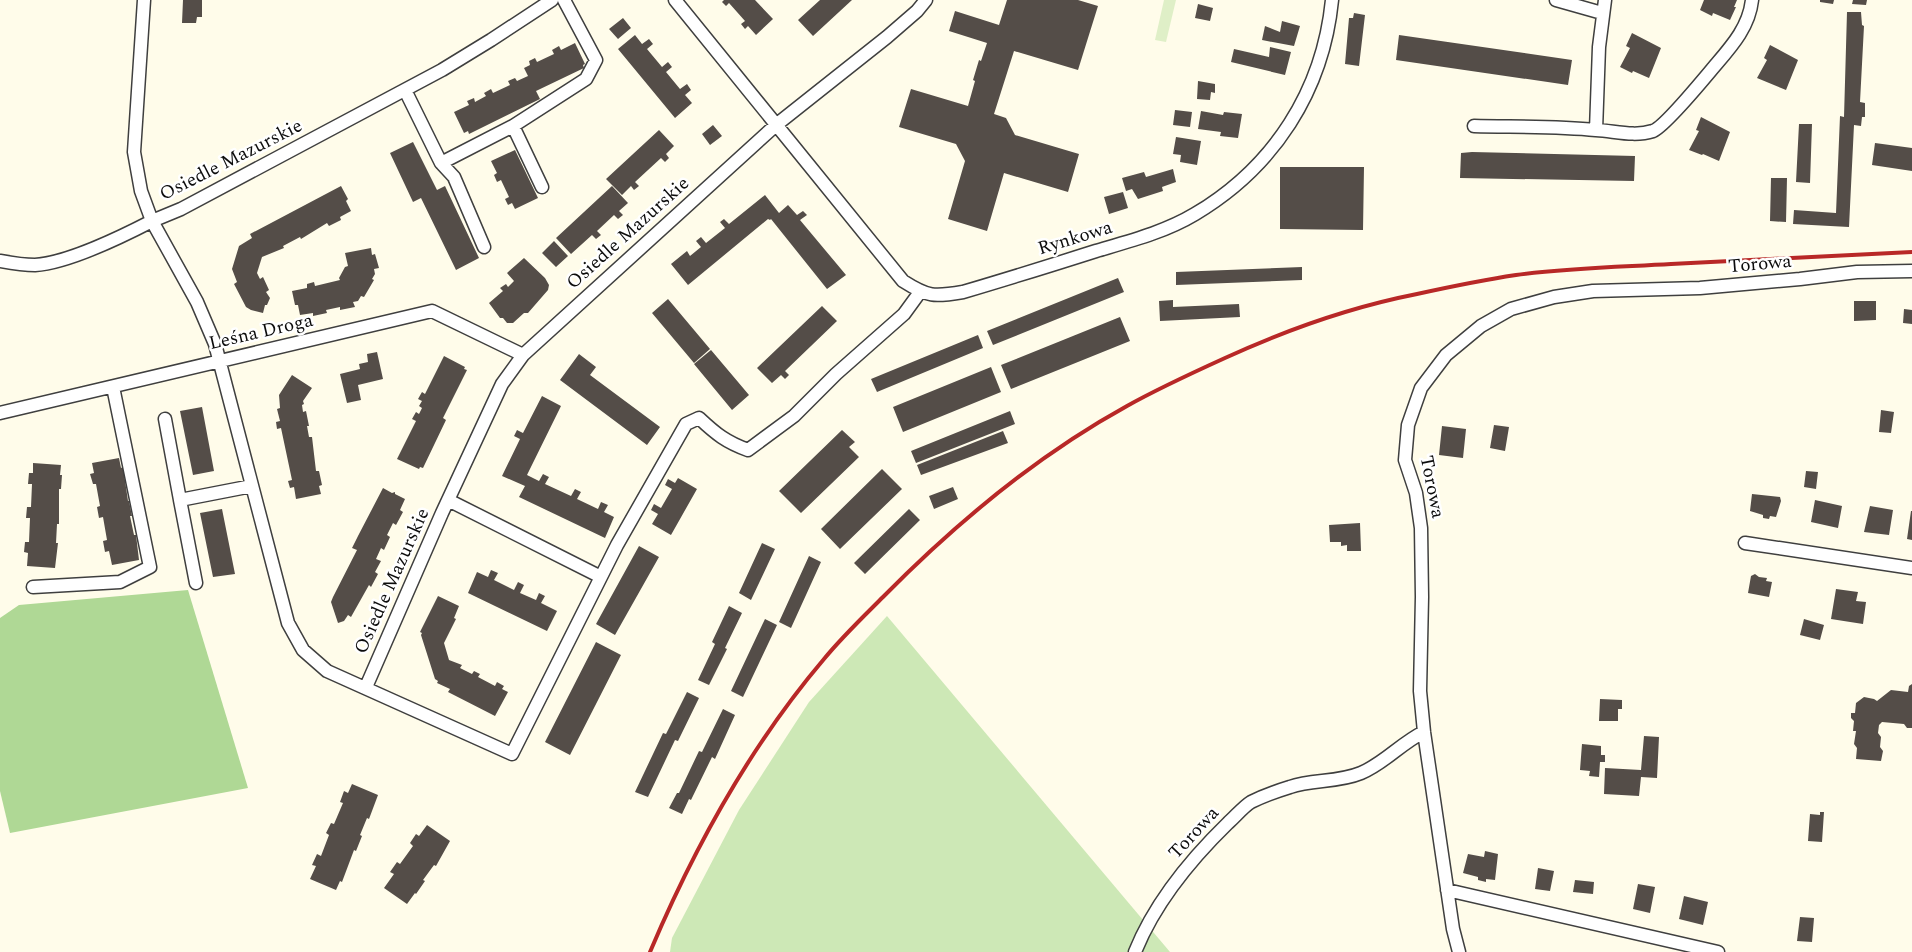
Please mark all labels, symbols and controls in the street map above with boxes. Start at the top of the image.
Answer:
street label: Osiedle Mazurskie [154,111,308,209]
street label: Osiedle Mazurskie [560,170,696,296]
street label: Rynkowa [1034,213,1117,263]
street label: Torowa [1727,247,1794,281]
street label: Leśna Droga [206,306,317,358]
street label: Torowa [1412,453,1452,522]
street label: Osiedle Mazurskie [347,503,437,659]
street label: Torowa [1162,799,1227,866]

